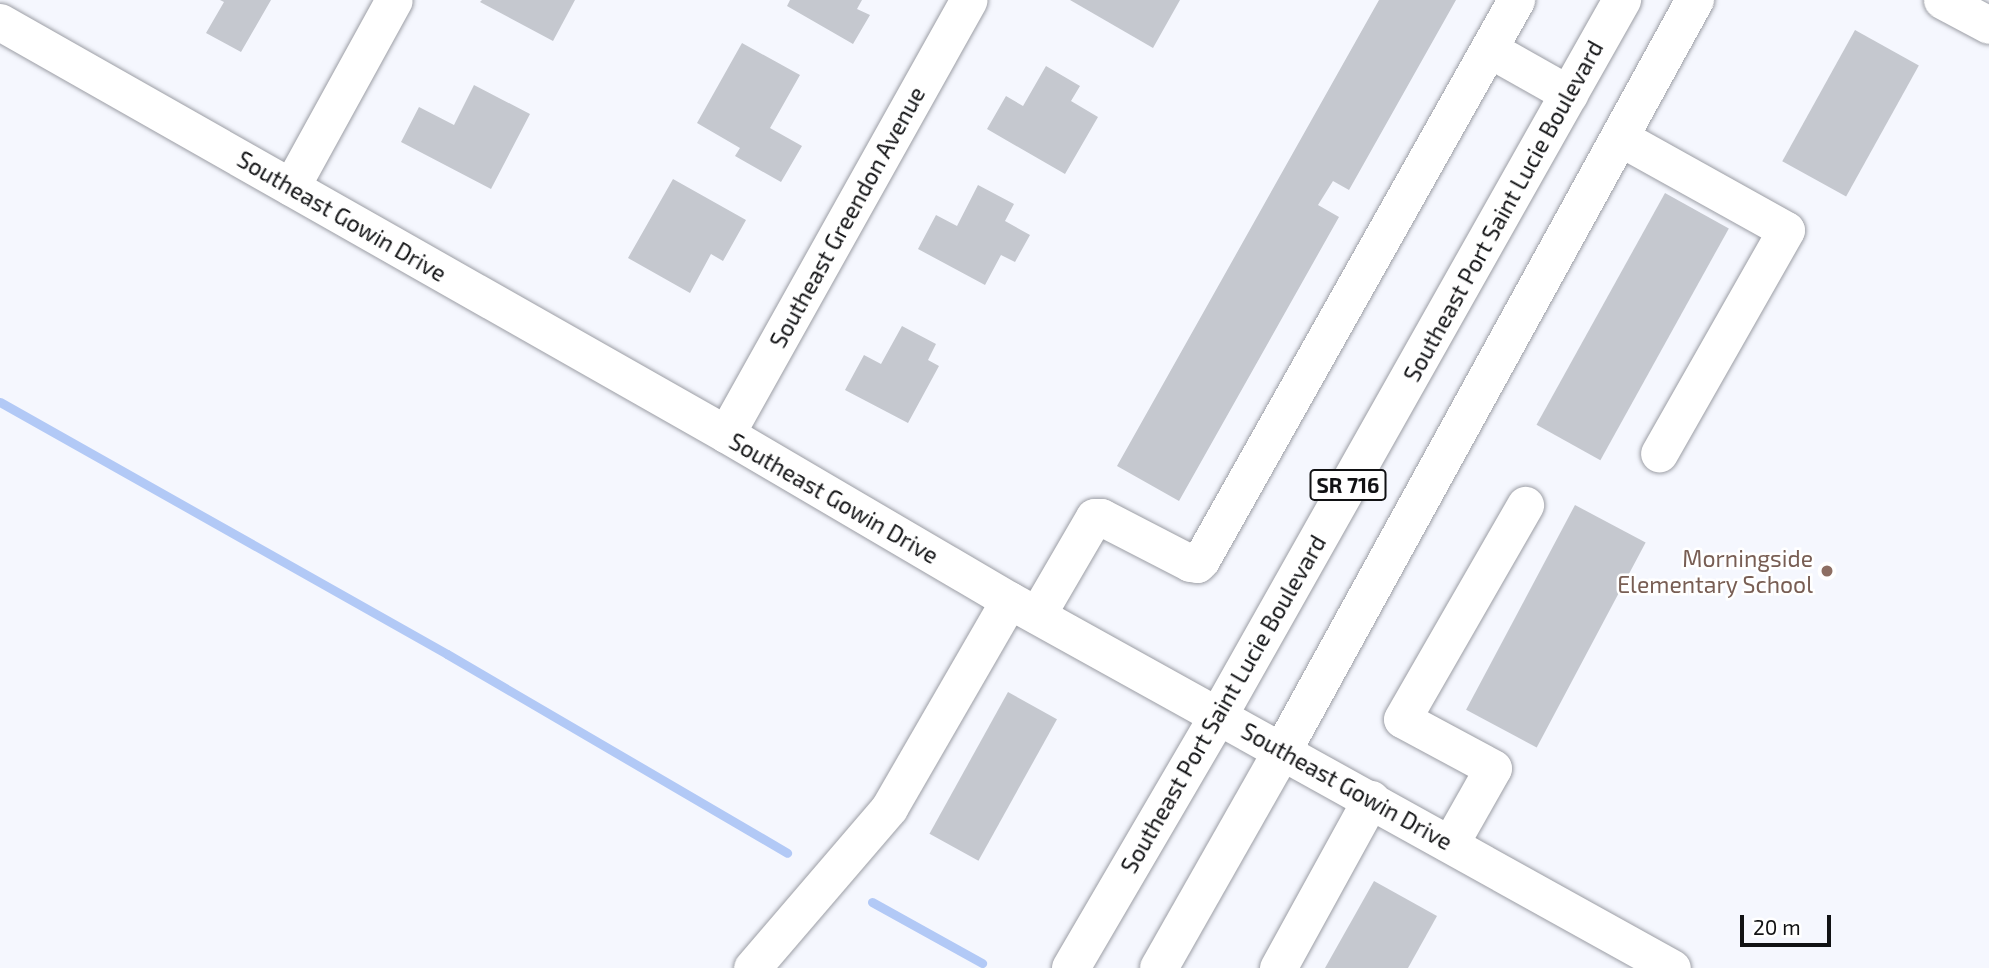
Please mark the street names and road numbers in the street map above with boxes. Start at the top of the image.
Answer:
street label: Southeast Port Saint Lucie Boulevard [1397,36,1609,386]
street label: Southeast Greendon Avenue [763,81,931,353]
street label: Southeast Gowin Drive [232,145,452,287]
street label: Southeast Gowin Drive [724,427,944,569]
road number: SR 716 [1310,468,1386,503]
street label: Southeast Port Saint Lucie Boulevard [1115,530,1331,878]
street label: Southeast Gowin Drive [1237,716,1457,856]

